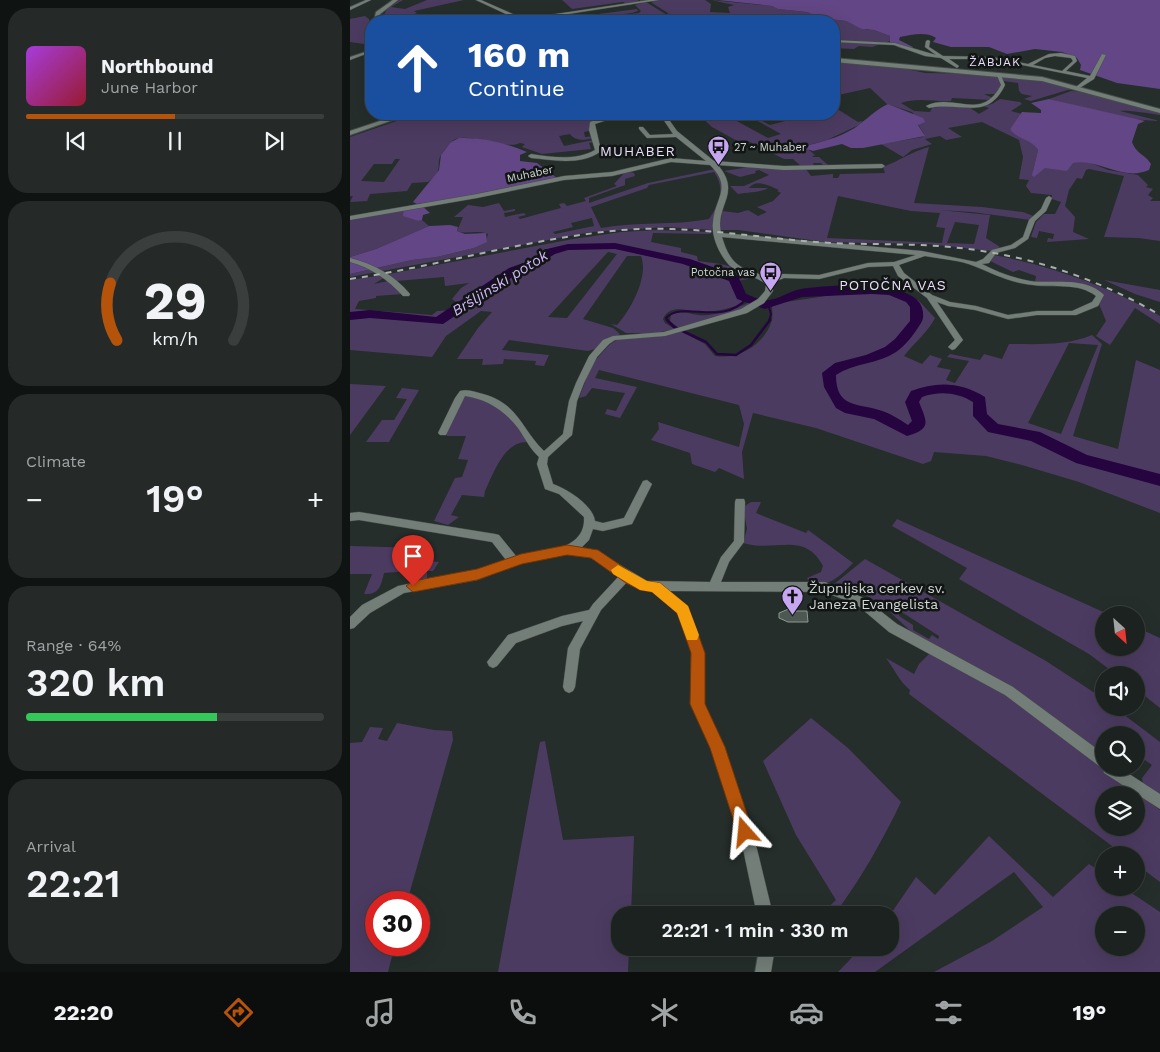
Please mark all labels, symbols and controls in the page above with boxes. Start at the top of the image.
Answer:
text: 160 m [468,34,570,76]
icon: ahead [385,35,450,100]
text: Northbound [101,55,213,78]
district label: ŽABJAK [969,55,1021,69]
text: Continue [468,76,565,101]
text: June Harbor [101,78,198,97]
icon: previous [62,127,90,155]
icon: pause [161,127,189,155]
icon: next [260,127,288,155]
bus stop icon: 27 ~ Muhaber [706,135,730,166]
place label: 27 ~ Muhaber [734,141,807,154]
district label: MUHABER [600,143,676,159]
street label: Muhaber [506,163,555,185]
water label: Bršljinski potok [449,246,552,320]
bus stop icon: Potočna vas [759,260,783,291]
place label: Potočna vas [691,266,755,279]
text: 29 [143,271,207,332]
district label: POTOČNA VAS [839,277,947,293]
text: km/h [152,328,198,349]
text: Climate [26,452,86,471]
text: 19° [146,477,204,521]
text: − [26,483,43,516]
text: + [307,483,324,516]
pin [392,535,434,586]
icon: arrive [399,542,427,570]
place label: Župnijska cerkev sv. Janeza Evangelista [809,580,945,612]
church icon: Župnijska cerkev sv. Janeza Evangelista [781,584,805,615]
north arrow [1095,606,1145,656]
map controls [1095,606,1145,956]
text: Range · 64% [26,636,121,655]
text: 320 km [26,661,165,705]
button: sound [1095,666,1145,716]
button: search [1095,726,1145,776]
button: layers [1095,786,1145,836]
position arrow [718,805,770,857]
text: Arrival [26,837,76,856]
button: + [1095,846,1145,896]
text: 22:21 [26,862,121,906]
speed limit sign: 30 [365,891,430,956]
button: − [1095,906,1145,956]
text: 22:21 · 1 min · 330 m [661,919,849,942]
icon: directions [221,995,256,1030]
icon: music [363,995,398,1030]
icon: phone [505,995,540,1030]
icon: climate [647,995,682,1030]
icon: car [789,995,824,1030]
icon: filters [931,995,966,1030]
text: 22:20 [53,1000,114,1025]
text: 19° [1073,1000,1106,1025]

